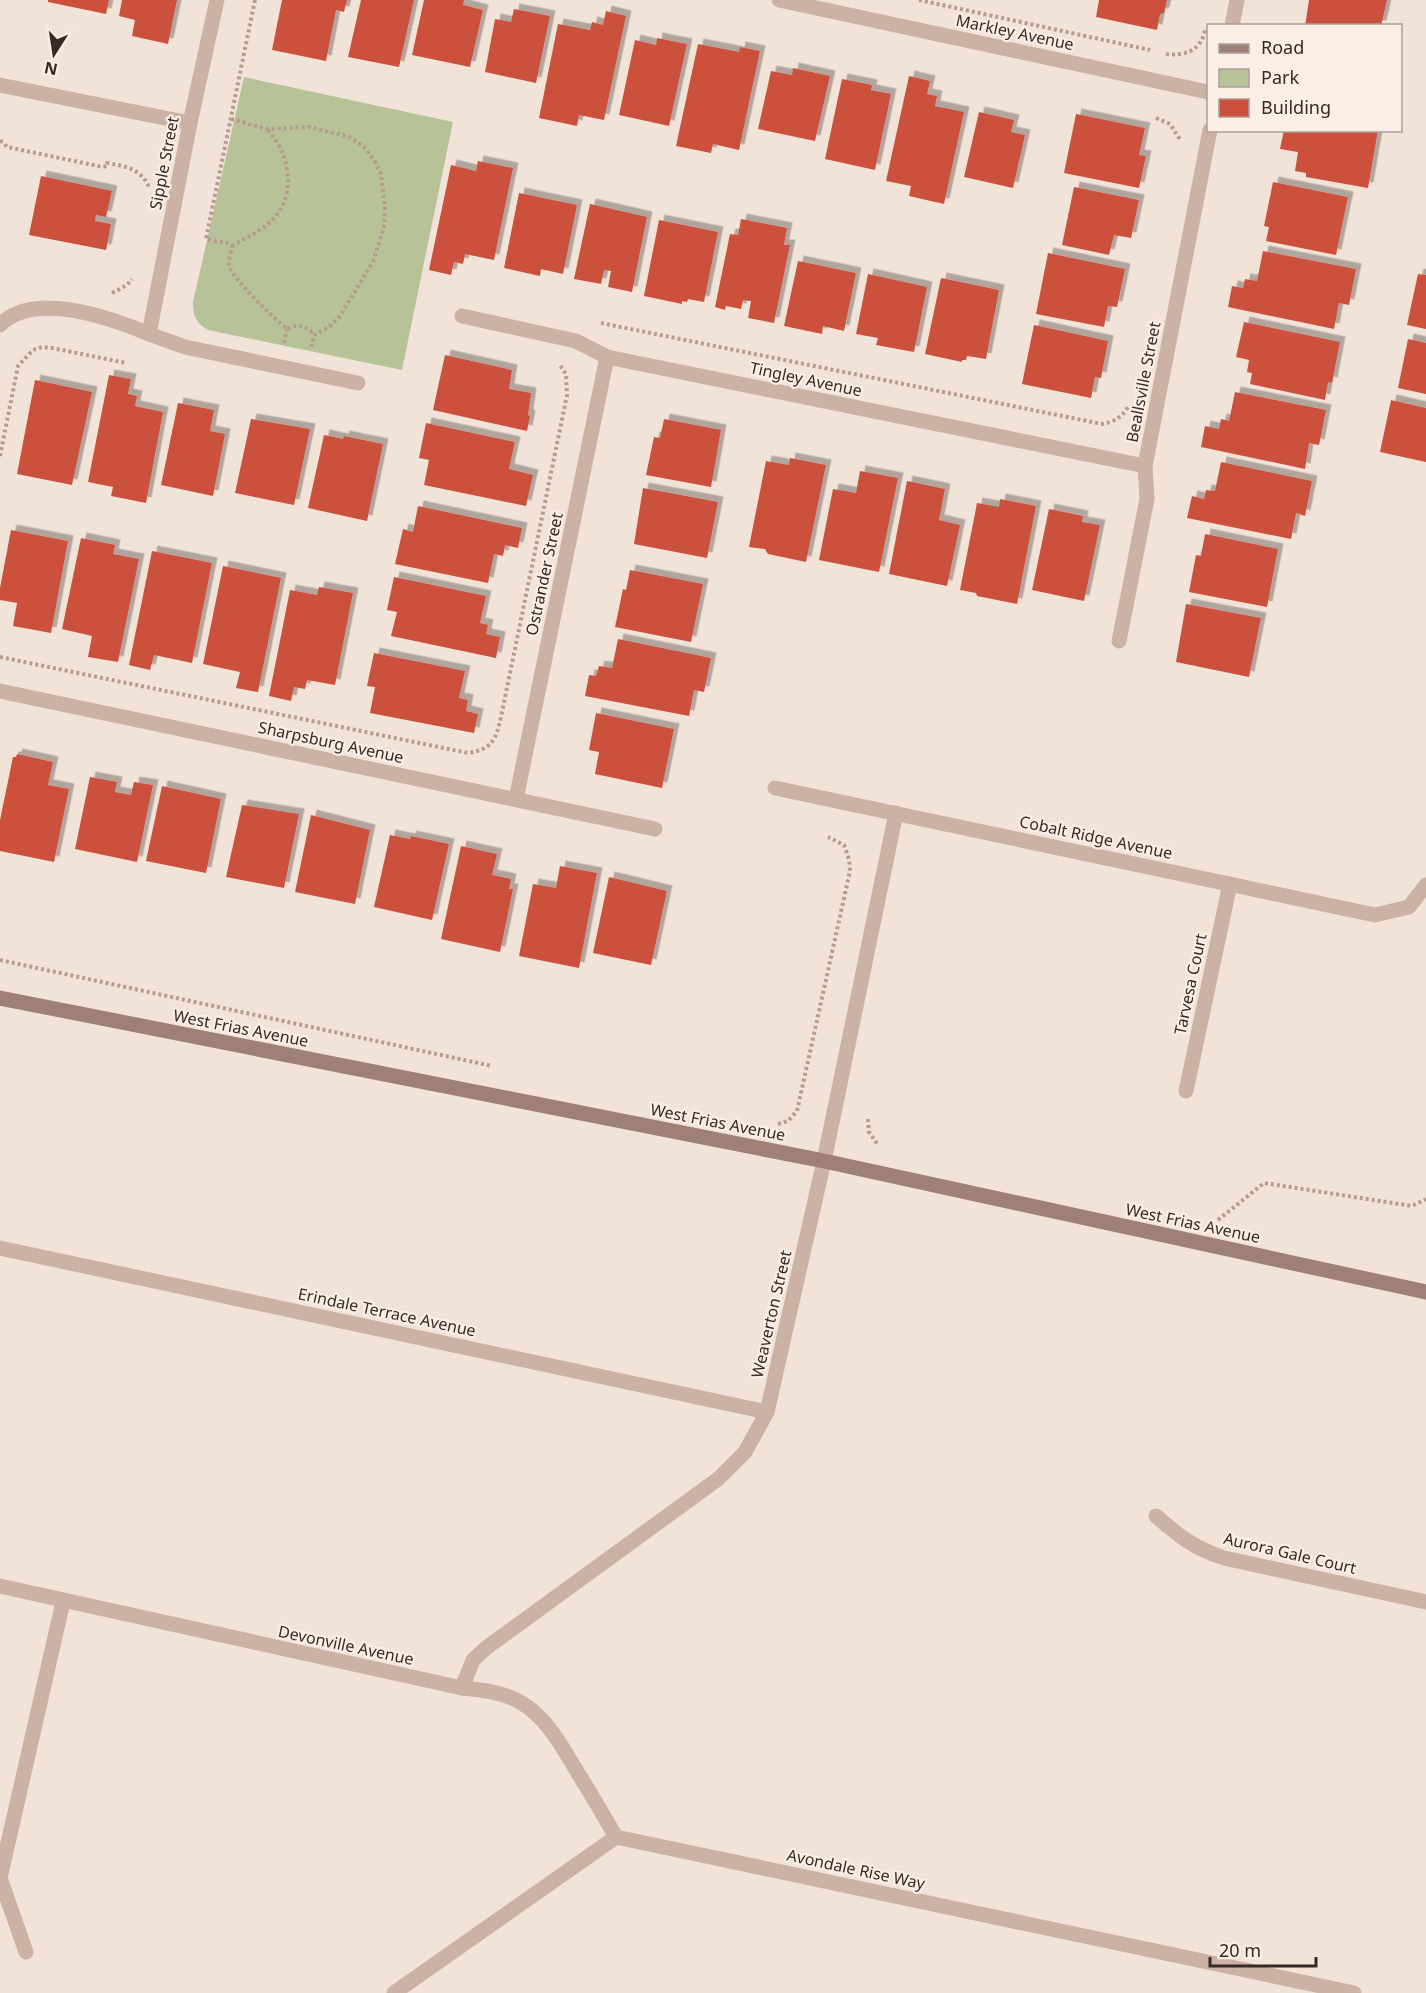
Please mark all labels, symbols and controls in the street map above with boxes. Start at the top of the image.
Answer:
street label: Markley Avenue [954,9,1076,55]
north arrow [24,24,84,84]
legend [1207,24,1402,132]
text: Road [1261,35,1304,59]
text: N [42,57,60,81]
text: Park [1261,65,1299,89]
text: Building [1261,95,1331,119]
street label: Sipple Street [144,114,184,212]
street label: Beallsville Street [1120,319,1166,444]
street label: Tingley Avenue [748,356,864,402]
street label: Ostrander Street [520,510,568,638]
street label: Sharpsburg Avenue [256,716,406,768]
street label: Cobalt Ridge Avenue [1018,810,1174,864]
street label: Tarvesa Court [1169,931,1212,1037]
street label: West Frias Avenue [172,1004,310,1052]
street label: West Frias Avenue [649,1098,787,1146]
street label: West Frias Avenue [1124,1198,1262,1248]
street label: Weaverton Street [746,1248,796,1380]
street label: Erindale Terrace Avenue [296,1282,478,1342]
street label: Aurora Gale Court [1222,1527,1359,1579]
street label: Devonville Avenue [276,1620,416,1670]
street label: Avondale Rise Way [785,1844,928,1895]
scale bar [1210,1930,1316,1968]
text: 20 m [1219,1938,1261,1962]

